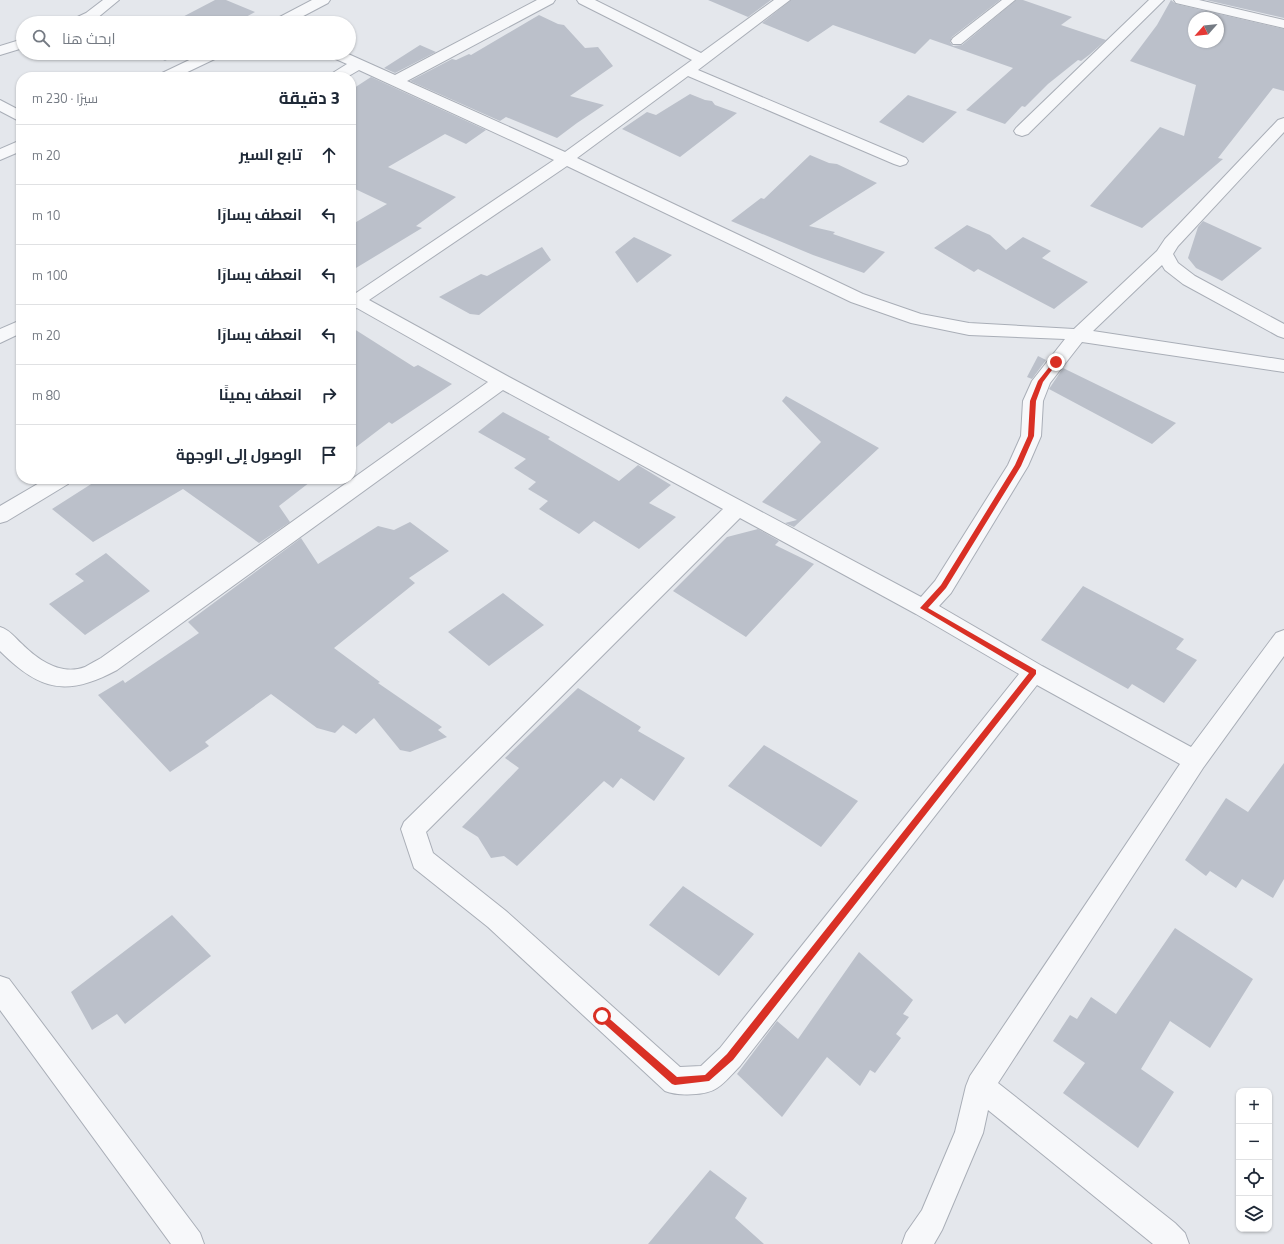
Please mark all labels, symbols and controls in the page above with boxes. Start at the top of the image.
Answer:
north arrow [1188,12,1224,48]
search box [16,16,356,60]
icon: search [30,27,52,49]
text: ابحث هنا [62,27,115,50]
text: 3 دقيقة [279,85,340,111]
text: سيرًا · 230 m [32,88,98,108]
text: تابع السير [239,143,302,166]
icon: ahead [318,144,340,166]
text: 20 m [32,145,60,165]
text: انعطف يسارًا [217,203,302,226]
icon: left [318,204,340,226]
text: 10 m [32,205,60,225]
text: انعطف يسارًا [217,263,302,286]
icon: left [318,264,340,286]
text: 100 m [32,265,68,285]
text: انعطف يسارًا [217,323,302,346]
icon: left [318,324,340,346]
text: 20 m [32,325,60,345]
route end [1047,353,1065,371]
text: انعطف يمينًا [219,383,302,406]
icon: right [318,384,340,406]
text: 80 m [32,385,60,405]
text: الوصول إلى الوجهة [176,443,302,466]
icon: arrive [318,444,340,466]
route start [593,1007,611,1025]
map controls [1236,1088,1272,1232]
button: + [1236,1088,1272,1124]
button: − [1236,1124,1272,1160]
button: locate [1236,1160,1272,1196]
button: layers [1236,1196,1272,1232]

